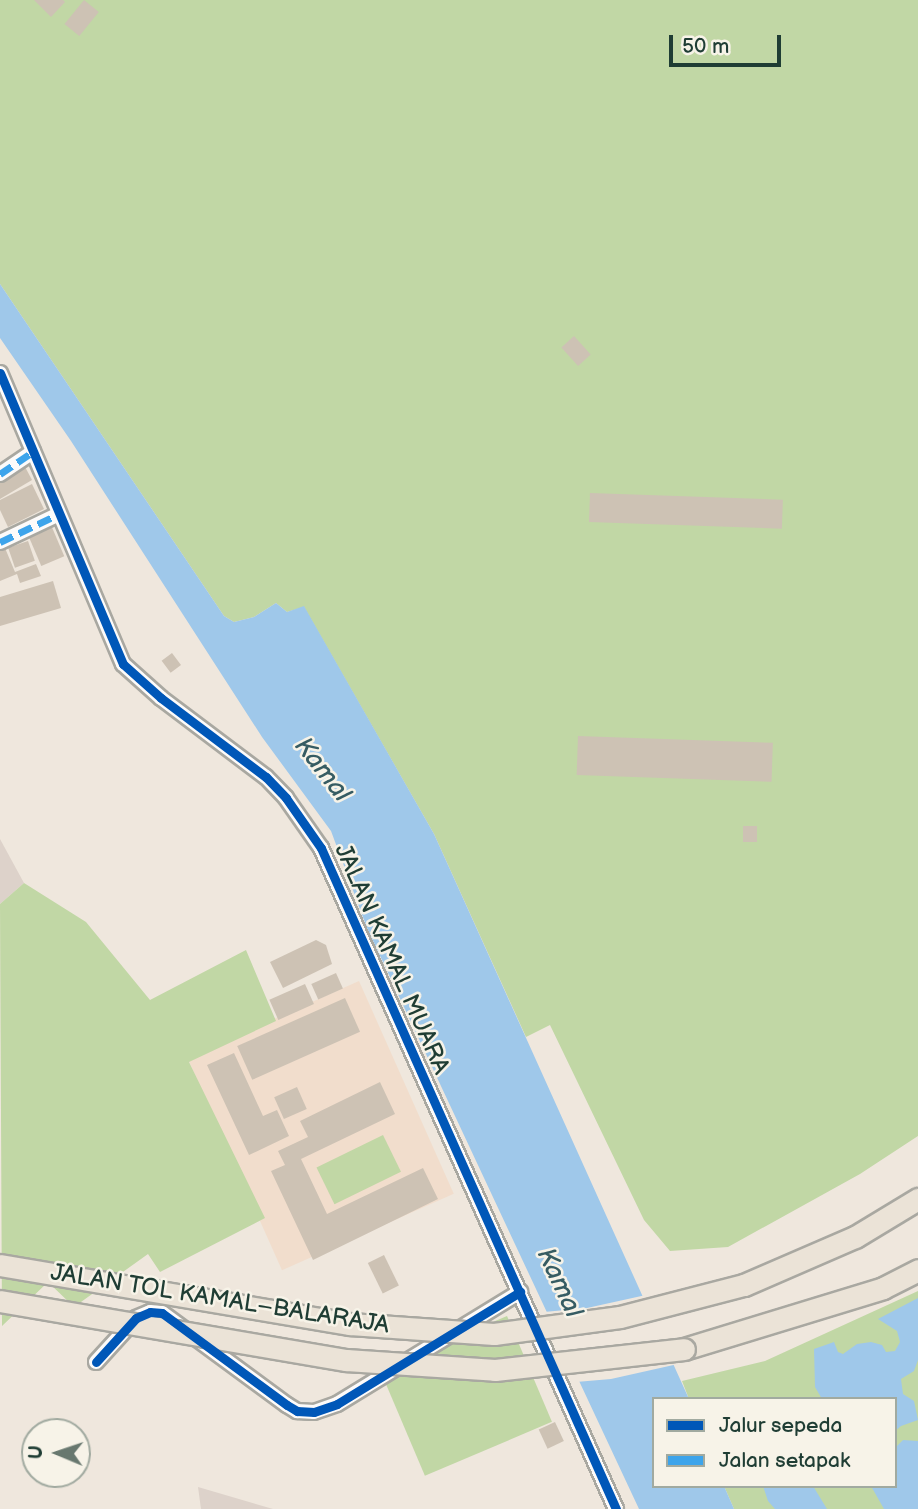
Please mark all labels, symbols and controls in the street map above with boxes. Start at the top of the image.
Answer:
scale bar [673,21,785,65]
text: 50 m [682,34,729,59]
water label: Kamal [287,731,357,809]
street label: JALAN KAMAL MUARA [328,839,456,1079]
water label: Kamal [529,1243,589,1323]
street label: JALAN TOL KAMAL–BALARAJA [48,1258,392,1340]
legend [652,1397,897,1488]
text: Jalur sepeda [719,1413,842,1438]
north arrow [21,1418,91,1488]
text: U [25,1445,48,1459]
text: Jalan setapak [719,1448,850,1473]

